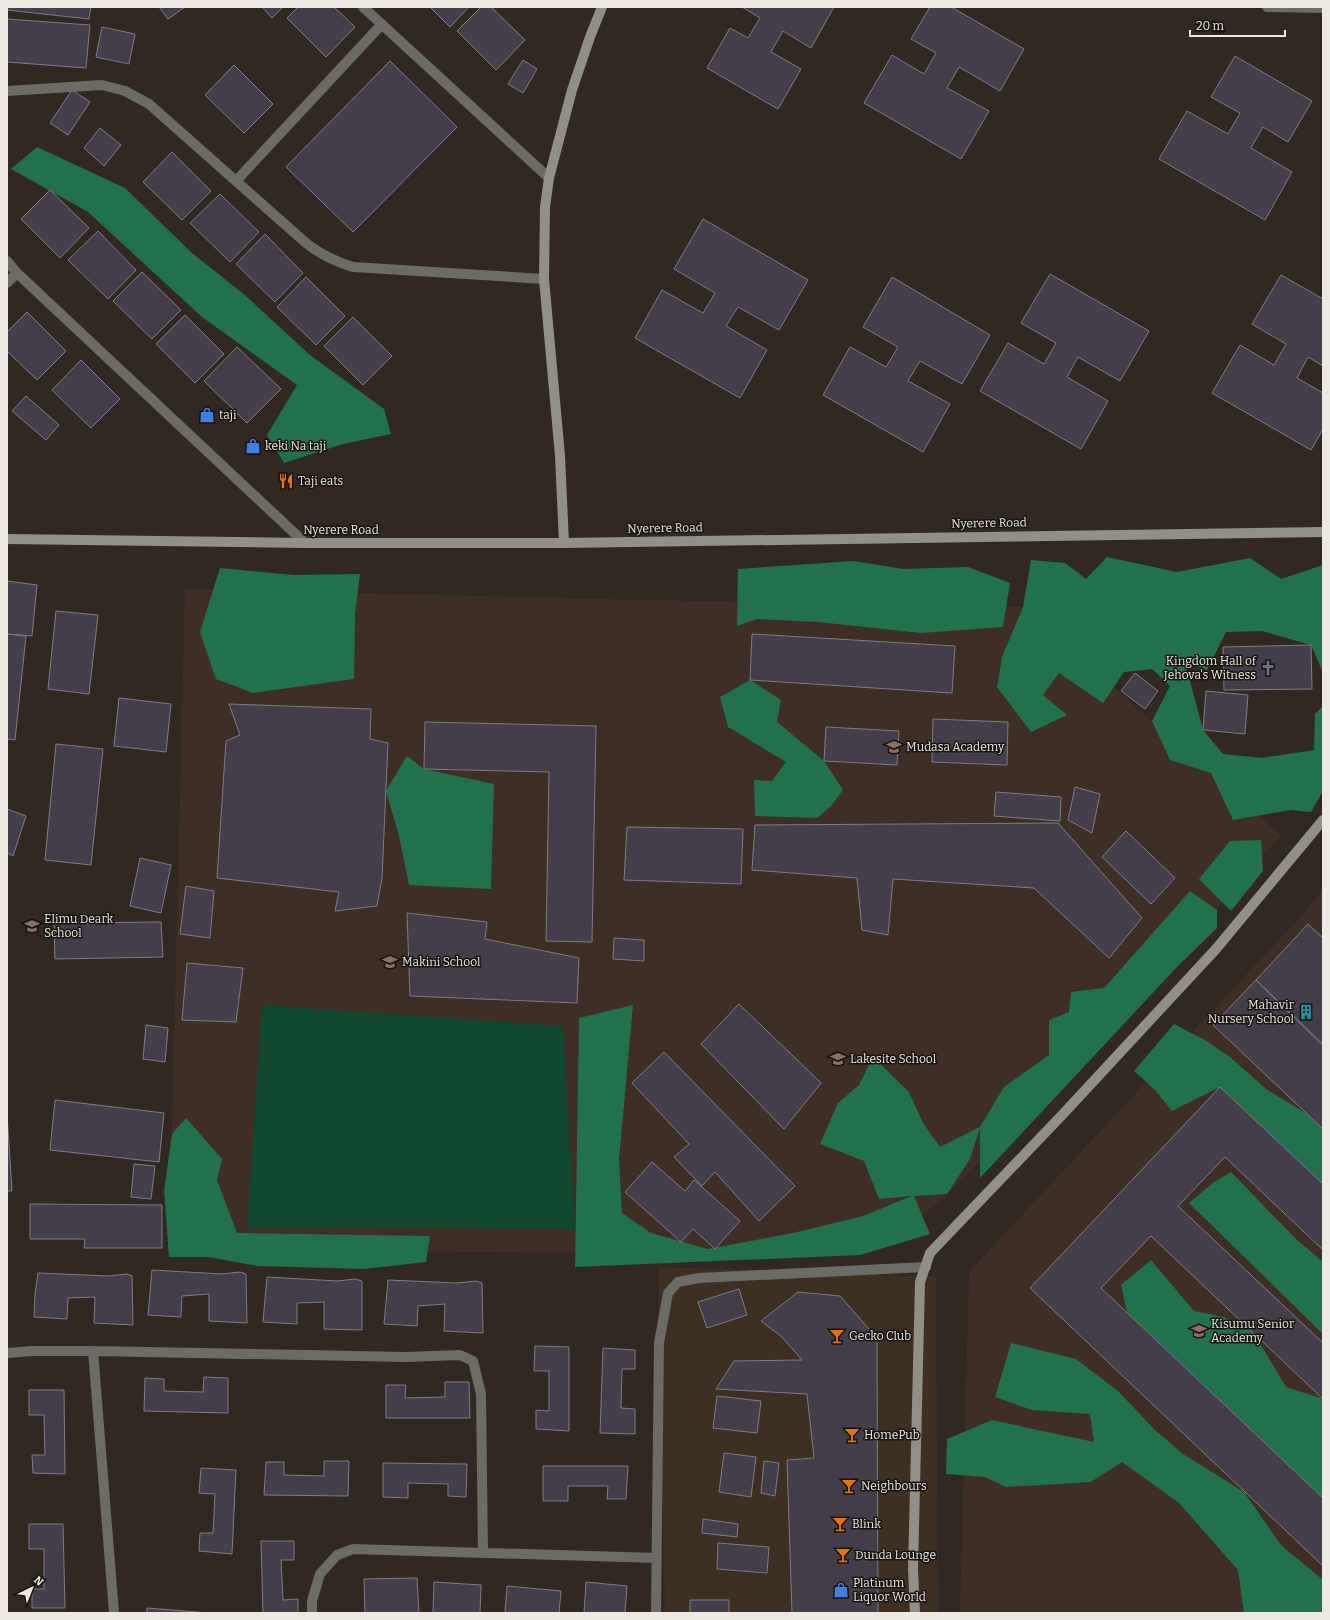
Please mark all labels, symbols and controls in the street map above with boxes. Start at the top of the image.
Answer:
scale bar [1190,12,1285,38]
text: 20 m [1196,19,1225,33]
shop icon: taji [198,406,216,424]
place label: taji [219,408,237,422]
shop icon: keki Na taji [244,437,262,455]
place label: keki Na taji [265,439,327,453]
restaurant icon: Taji eats [277,472,295,490]
place label: Taji eats [298,474,343,488]
street label: Nyerere Road [951,515,1027,531]
street label: Nyerere Road [627,520,703,536]
street label: Nyerere Road [303,523,379,537]
place label: Kingdom Hall of Jehova's Witness [1163,654,1257,682]
church icon: Kingdom Hall of Jehova's Witness [1259,659,1277,677]
school or university icon: Mudasa Academy [885,738,903,756]
place label: Mudasa Academy [906,740,1005,754]
place label: Elimu Deark School [44,912,114,940]
school or university icon: Elimu Deark School [23,917,41,935]
school or university icon: Makini School [381,953,399,971]
place label: Makini School [402,955,481,969]
place label: Mahavir Nursery School [1208,998,1295,1026]
building icon: Mahavir Nursery School [1297,1003,1315,1021]
school or university icon: Lakesite School [829,1050,847,1068]
place label: Lakesite School [850,1052,937,1066]
place label: Kisumu Senior Academy [1211,1317,1295,1345]
school or university icon: Kisumu Senior Academy [1190,1322,1208,1340]
bar icon: Gecko Club [828,1327,846,1345]
place label: Gecko Club [849,1329,911,1343]
bar icon: HomePub [843,1426,861,1444]
place label: HomePub [864,1428,920,1442]
bar icon: Neighbours [840,1477,858,1495]
place label: Neighbours [861,1479,927,1493]
bar icon: Blink [831,1515,849,1533]
place label: Blink [852,1517,881,1531]
bar icon: Dunda Lounge [834,1546,852,1564]
place label: Dunda Lounge [855,1548,936,1562]
north arrow [12,1568,52,1608]
text: N [31,1573,46,1589]
place label: Platinum Liquor World [853,1576,926,1604]
shop icon: Platinum Liquor World [832,1581,850,1599]

